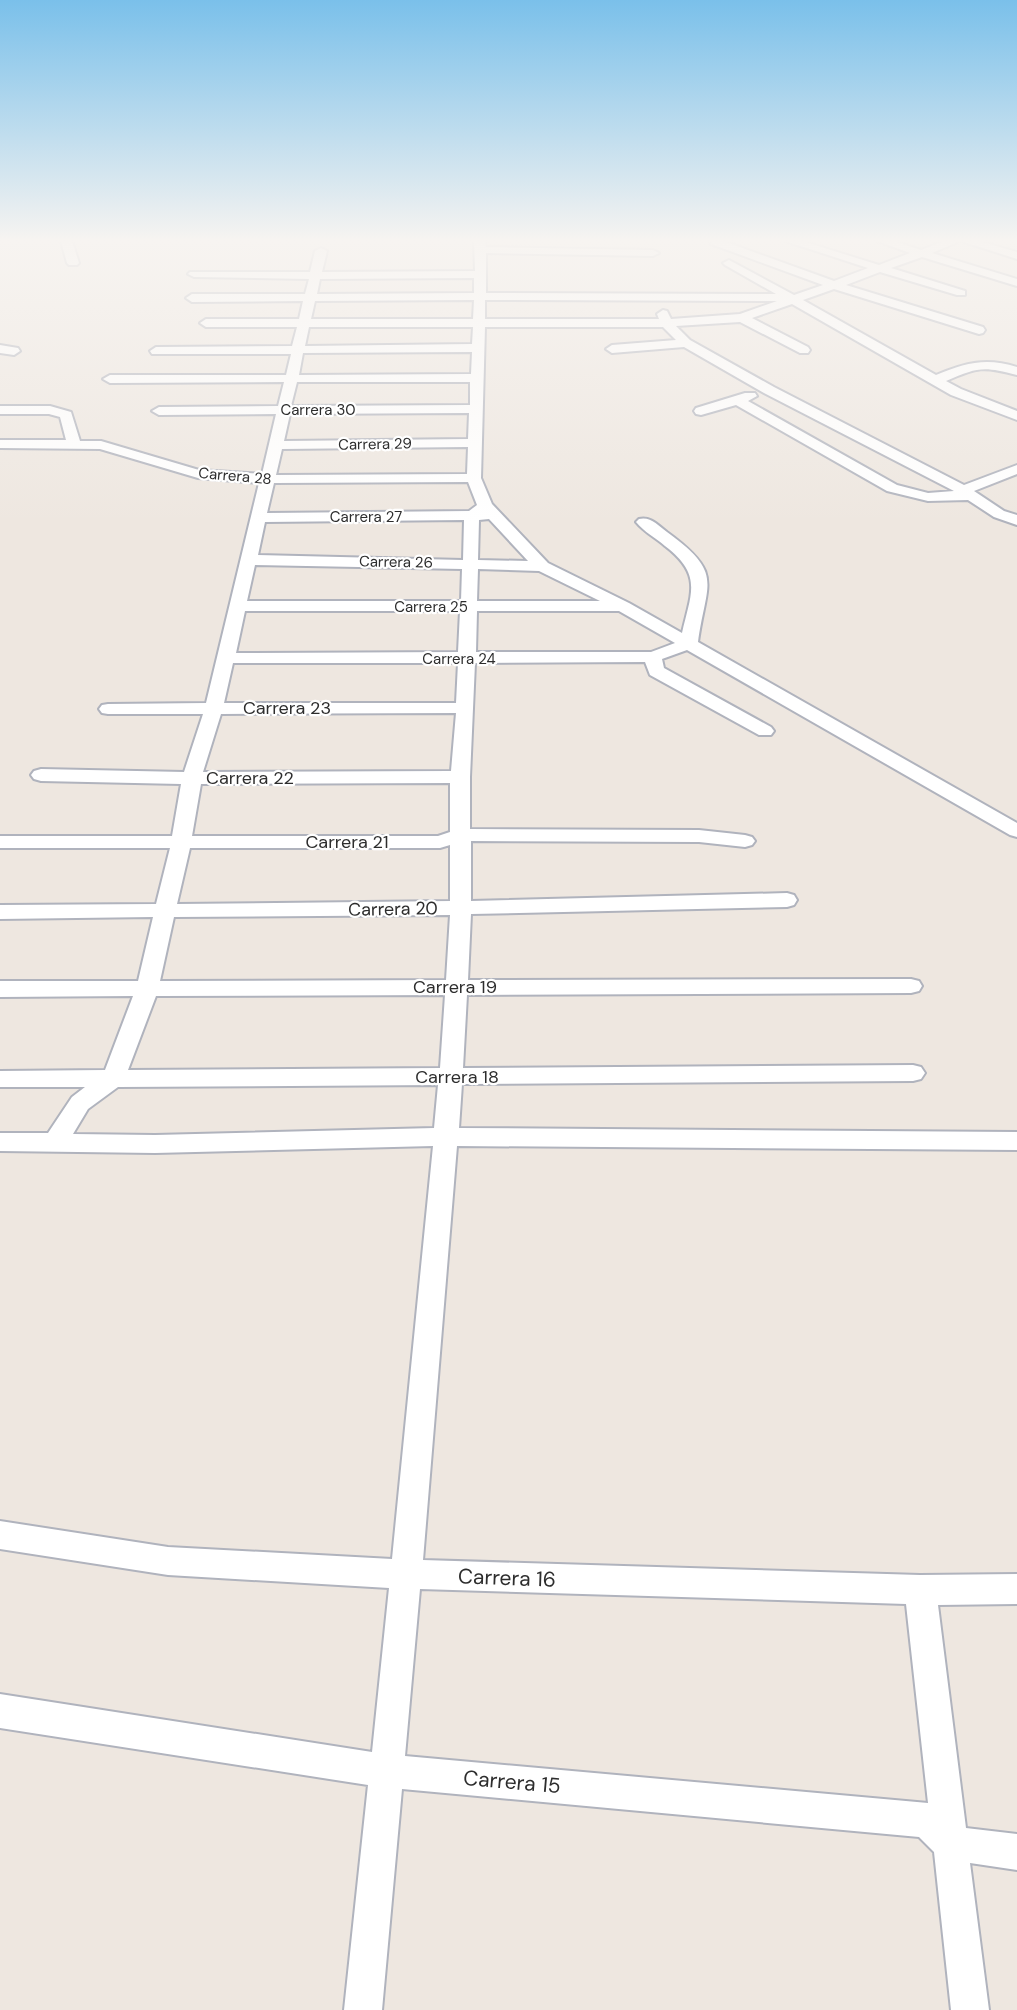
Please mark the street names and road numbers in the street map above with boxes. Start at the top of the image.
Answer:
street label: Carrera 30 [280,400,356,420]
street label: Carrera 29 [338,433,412,455]
street label: Carrera 28 [198,463,272,489]
street label: Carrera 27 [330,507,402,527]
street label: Carrera 26 [359,551,433,573]
street label: Carrera 25 [394,597,468,617]
street label: Carrera 24 [422,649,496,669]
street label: Carrera 23 [243,696,331,720]
street label: Carrera 22 [206,766,294,790]
street label: Carrera 21 [305,830,389,854]
street label: Carrera 20 [348,896,438,922]
street label: Carrera 19 [413,975,497,999]
street label: Carrera 18 [415,1065,499,1089]
street label: Carrera 16 [458,1562,556,1594]
street label: Carrera 15 [462,1764,562,1800]

